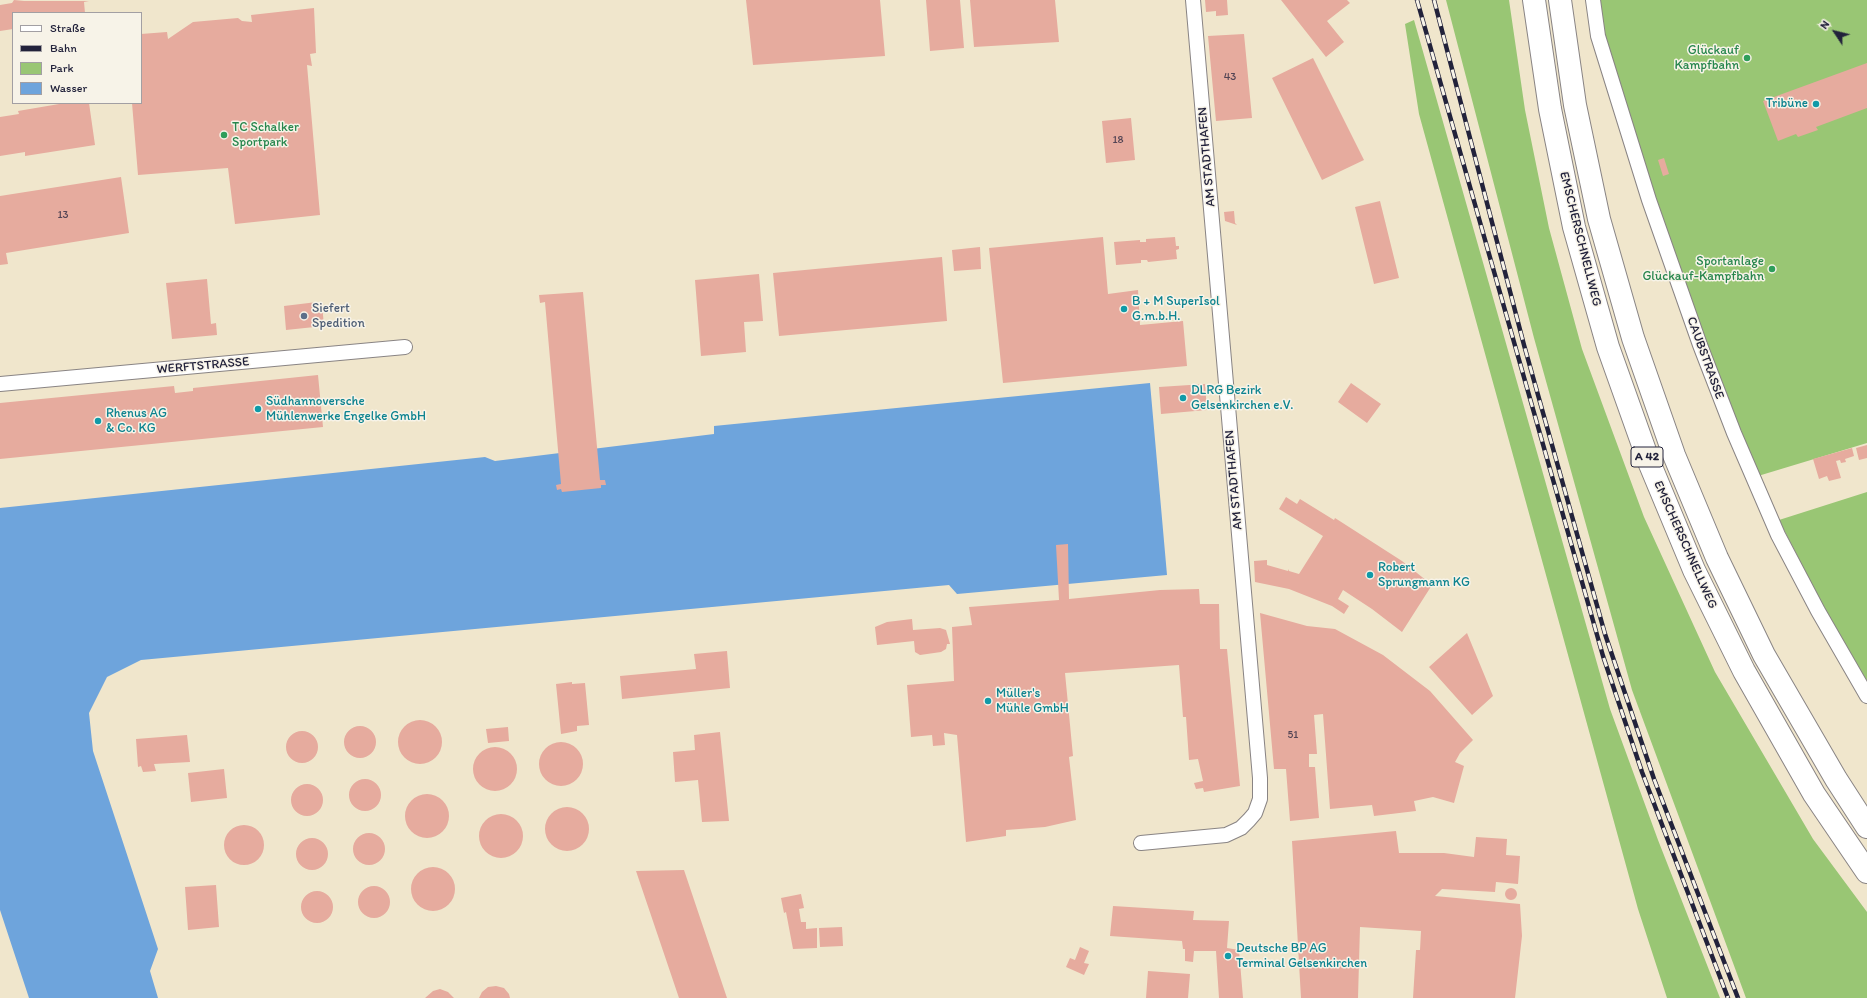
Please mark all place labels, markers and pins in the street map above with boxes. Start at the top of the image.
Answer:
place label: Glückauf Kampfbahn [1674,43,1739,74]
marker: Glückauf Kampfbahn [1742,53,1752,63]
place label: Tribüne [1766,96,1808,112]
marker: Tribüne [1811,99,1821,109]
place label: TC Schalker Sportpark [232,120,299,151]
marker: TC Schalker Sportpark [219,130,229,140]
place label: Sportanlage Glückauf-Kampfbahn [1642,254,1764,285]
marker: Sportanlage Glückauf-Kampfbahn [1767,264,1777,274]
place label: B + M SuperIsol G.m.b.H. [1132,294,1220,325]
place label: Siefert Spedition [312,301,365,332]
marker: B + M SuperIsol G.m.b.H. [1119,304,1129,314]
marker: Siefert Spedition [299,311,309,321]
place label: DLRG Bezirk Gelsenkirchen e.V. [1191,383,1294,414]
marker: DLRG Bezirk Gelsenkirchen e.V. [1178,393,1188,403]
place label: Südhannoversche Mühlenwerke Engelke GmbH [266,394,426,425]
marker: Südhannoversche Mühlenwerke Engelke GmbH [253,404,263,414]
place label: Rhenus AG & Co. KG [106,406,167,437]
marker: Rhenus AG & Co. KG [93,416,103,426]
place label: Robert Sprungmann KG [1378,560,1470,591]
marker: Robert Sprungmann KG [1365,570,1375,580]
place label: Müller's Mühle GmbH [996,686,1069,717]
marker: Müller's Mühle GmbH [983,696,993,706]
place label: Deutsche BP AG Terminal Gelsenkirchen [1236,941,1367,972]
marker: Deutsche BP AG Terminal Gelsenkirchen [1223,951,1233,961]

